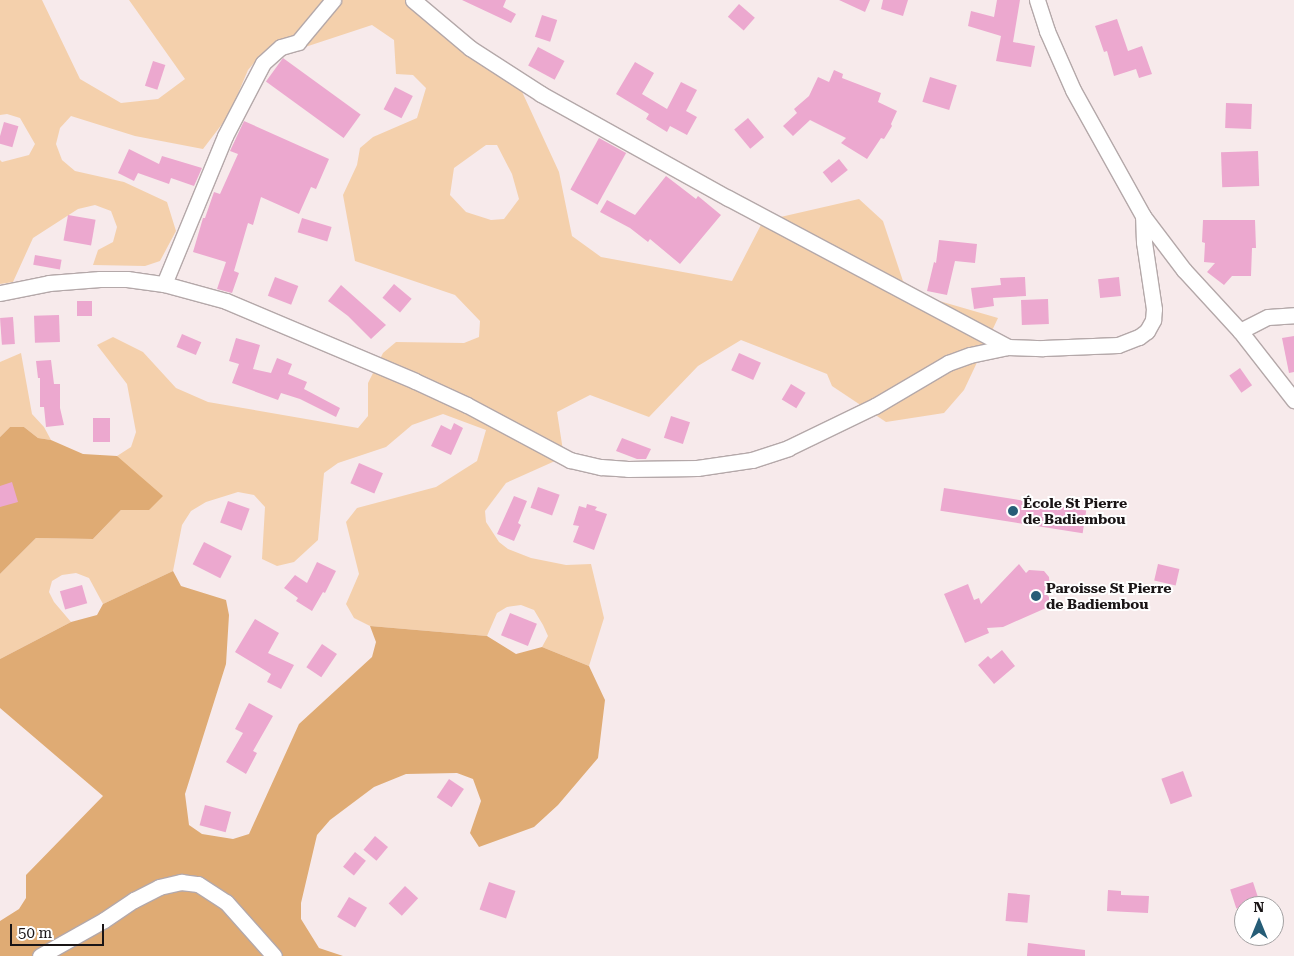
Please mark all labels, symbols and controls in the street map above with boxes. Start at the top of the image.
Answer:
place label: École St Pierre de Badiembou [1023,495,1127,528]
marker: École St Pierre de Badiembou [1007,505,1019,517]
place label: Paroisse St Pierre de Badiembou [1046,580,1171,612]
marker: Paroisse St Pierre de Badiembou [1030,590,1042,602]
north arrow [1234,896,1284,946]
text: N [1254,899,1264,915]
scale bar [12,914,106,946]
text: 50 m [18,924,52,942]

